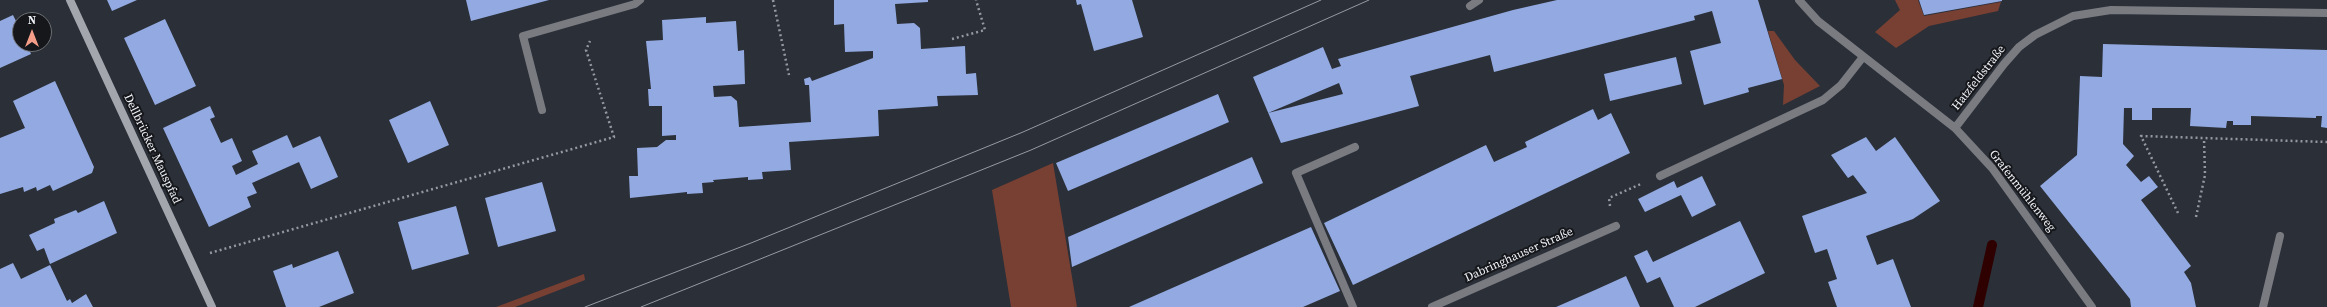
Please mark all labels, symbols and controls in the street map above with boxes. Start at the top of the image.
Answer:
north arrow [12,12,52,52]
text: N [28,13,36,28]
street label: Hatzfeldstraße [1949,43,2009,113]
street label: Dellbrücker Mauspfad [120,92,184,206]
street label: Grafenmühlenweg [1986,147,2058,235]
street label: Dabringhauser Straße [1462,225,1576,285]

